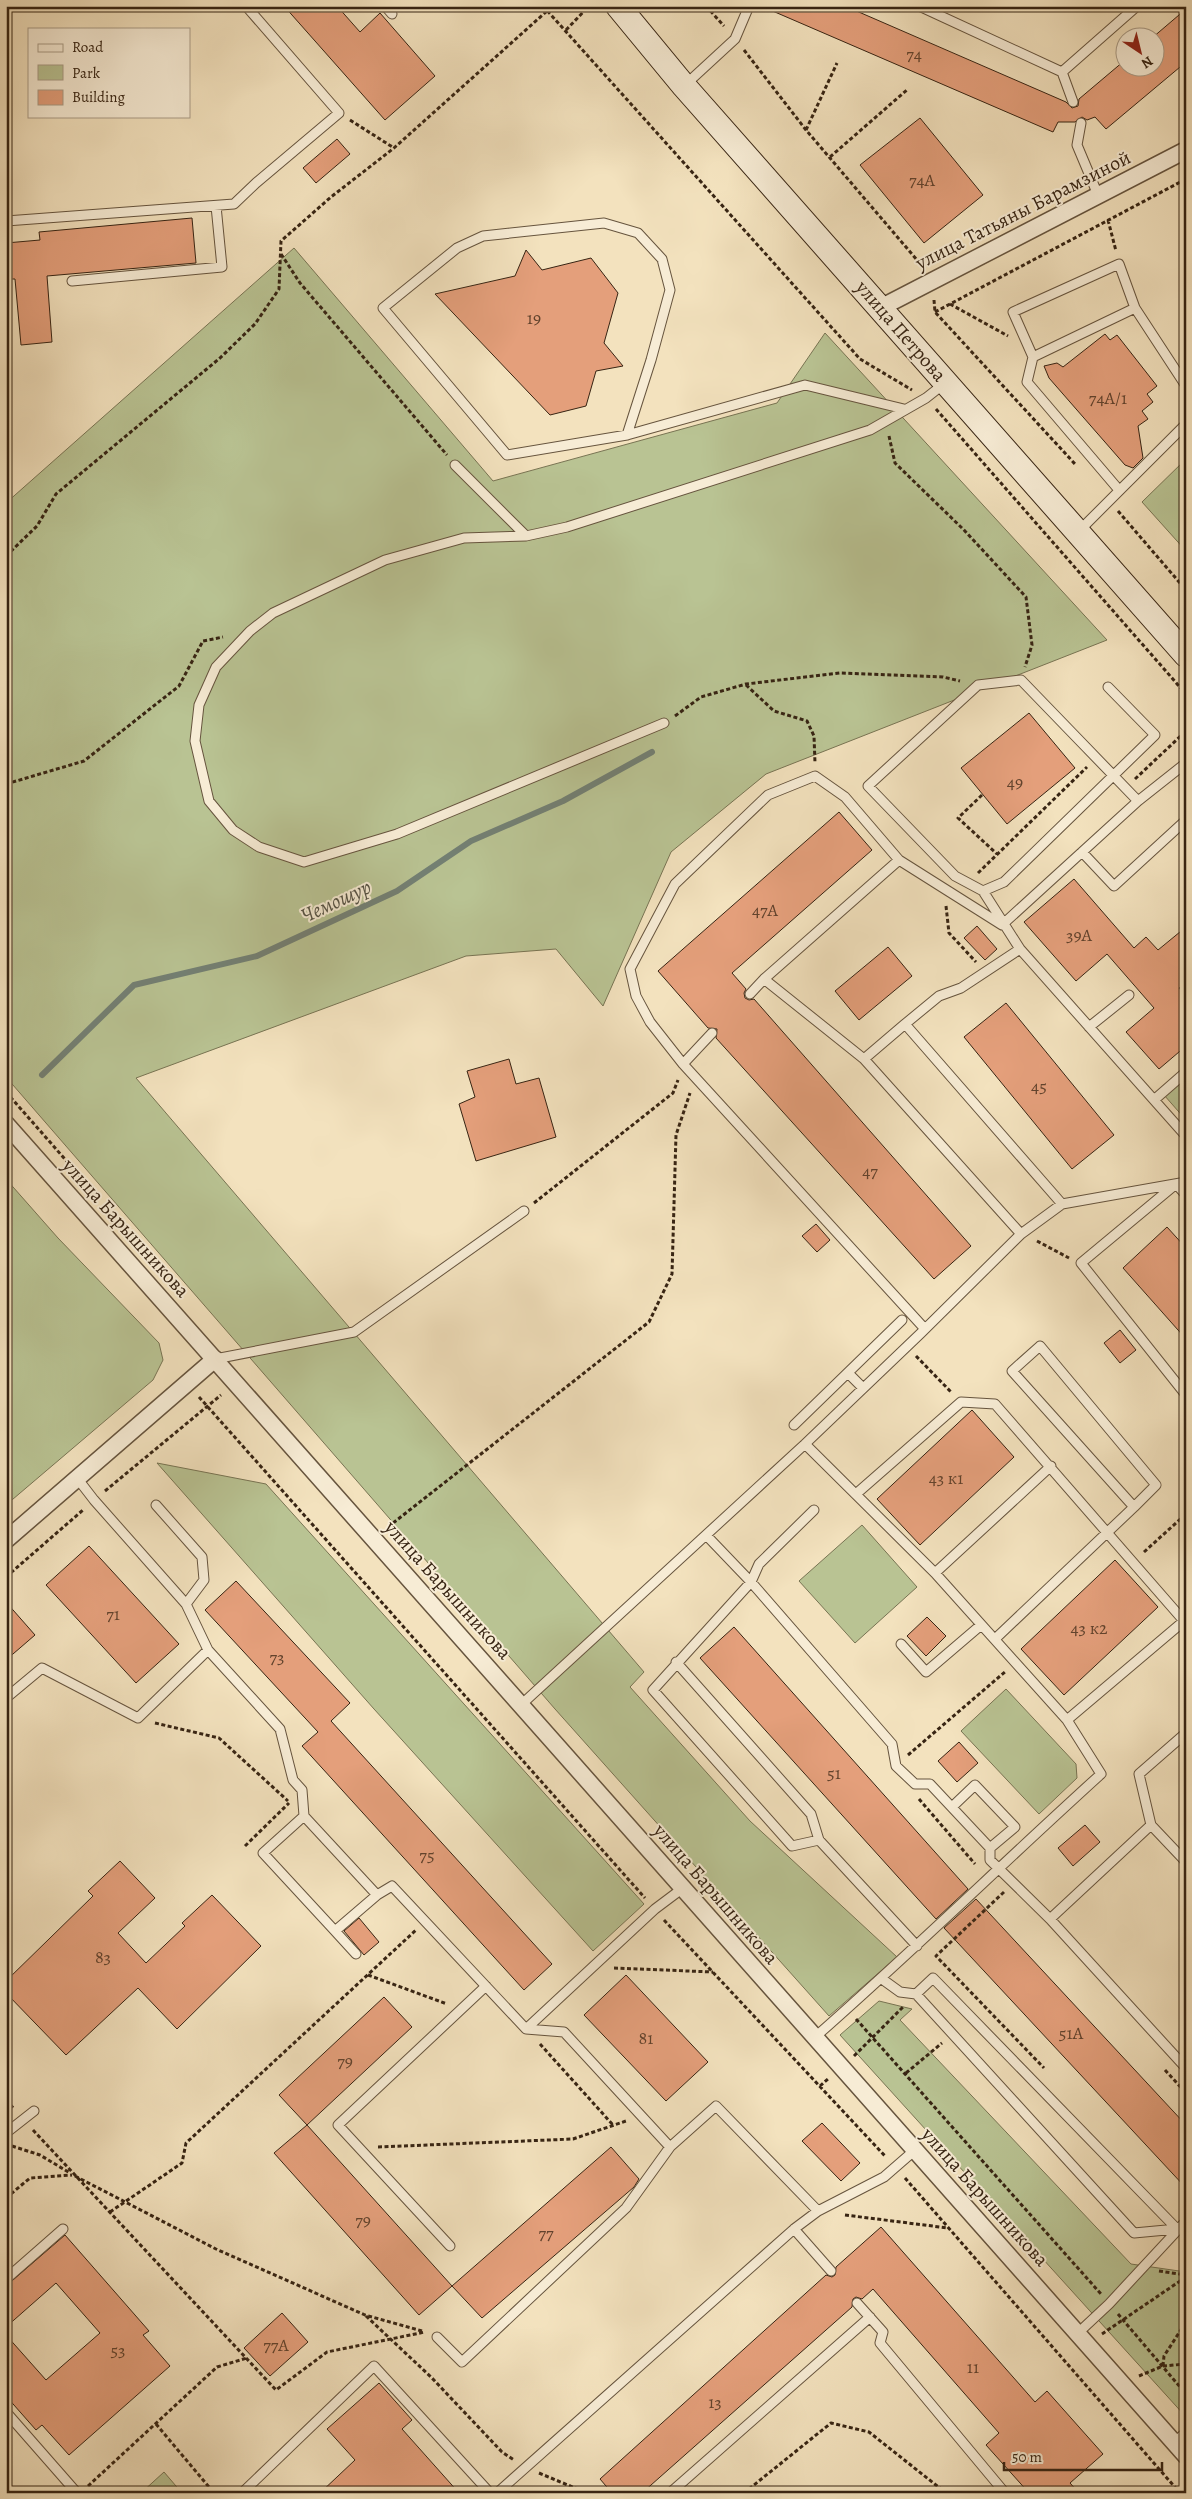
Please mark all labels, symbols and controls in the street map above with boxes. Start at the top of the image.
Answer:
legend [28,28,190,118]
north arrow [1114,28,1164,78]
text: Road [72,37,104,57]
house number: 74 [906,42,922,66]
text: N [1138,52,1157,73]
text: Park [72,63,101,83]
text: Building [72,87,125,107]
street label: улица Татьяны Барамзиной [910,144,1135,277]
house number: 74А [909,168,936,192]
street label: улица Петрова [849,274,953,388]
house number: 19 [527,306,541,330]
house number: 74А/1 [1089,386,1127,410]
house number: 49 [1007,770,1023,794]
water label: Чемошур [296,873,376,929]
house number: 47А [752,898,779,922]
house number: 39А [1066,923,1093,947]
house number: 45 [1031,1074,1047,1098]
street label: улица Барышникова [56,1152,196,1304]
house number: 47 [862,1159,878,1183]
house number: 43 к1 [929,1466,963,1490]
street label: улица Барышникова [378,1514,518,1666]
house number: 71 [106,1602,120,1626]
house number: 43 к2 [1070,1616,1108,1640]
house number: 73 [269,1645,285,1669]
house number: 51 [827,1761,841,1785]
street label: улица Барышникова [647,1817,785,1971]
house number: 75 [419,1843,435,1867]
house number: 83 [95,1945,111,1969]
house number: 51А [1059,2021,1084,2045]
house number: 81 [639,2026,653,2050]
house number: 79 [337,2049,353,2073]
street label: улица Барышникова [915,2121,1055,2273]
house number: 79 [355,2208,371,2232]
house number: 77 [538,2221,554,2245]
house number: 77А [263,2333,289,2357]
house number: 53 [110,2338,126,2362]
house number: 11 [967,2355,979,2379]
house number: 13 [708,2390,722,2414]
scale bar [1004,2439,1162,2471]
text: 50 m [1012,2447,1042,2467]

